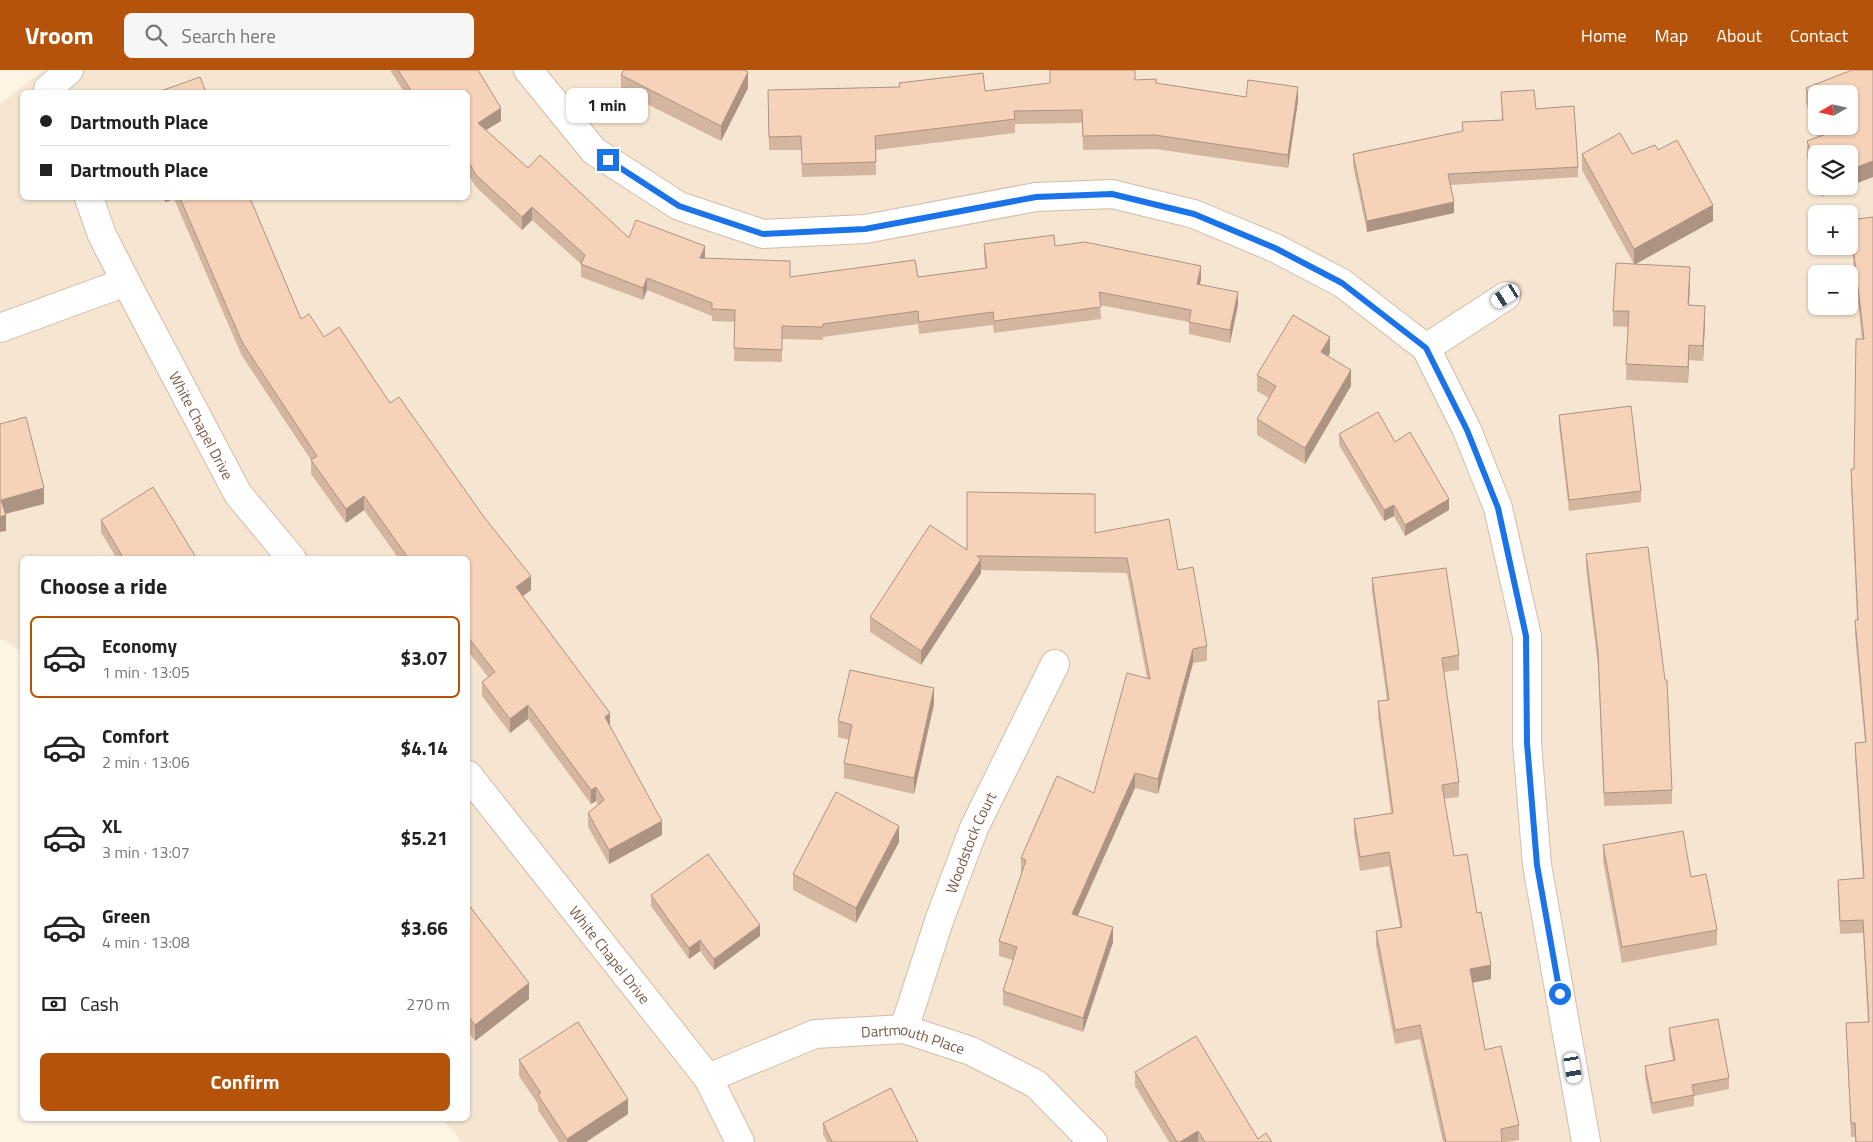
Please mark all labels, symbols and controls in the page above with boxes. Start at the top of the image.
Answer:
search box [124,13,474,58]
text: Vroom [25,17,94,53]
icon: search [142,21,170,49]
text: Search here [182,21,276,50]
text: Home [1581,22,1627,49]
text: Map [1655,22,1688,49]
text: About [1716,22,1762,49]
text: Contact [1790,22,1848,49]
north arrow [1808,85,1858,135]
map controls [1808,85,1858,315]
callout: 1 min [567,88,649,122]
text: 1 min [588,93,626,117]
text: Dartmouth Place [70,107,208,136]
button: layers [1808,145,1858,195]
route end [597,149,619,171]
text: Dartmouth Place [70,155,208,184]
button: + [1808,205,1858,255]
button: − [1808,265,1858,315]
car [1489,282,1522,310]
street label: White Chapel Drive [164,367,240,484]
text: Choose a ride [40,569,167,603]
text: Economy [102,631,177,660]
icon: car [42,635,87,680]
text: $3.07 [401,643,448,672]
text: 1 min · 13:05 [102,660,190,684]
text: Comfort [102,721,169,750]
icon: car [42,725,87,770]
text: $4.14 [401,733,448,762]
text: 2 min · 13:06 [102,750,190,774]
street label: Woodstock Court [939,787,1002,897]
text: XL [102,811,122,840]
icon: car [42,815,87,860]
text: $5.21 [401,823,448,852]
text: 3 min · 13:07 [102,840,190,864]
street label: White Chapel Drive [564,900,656,1009]
text: Green [102,901,151,930]
icon: car [42,905,87,950]
text: $3.66 [401,913,448,942]
text: 4 min · 13:08 [102,930,190,954]
route start [1549,983,1571,1005]
text: Cash [80,989,119,1018]
icon: cash [40,990,68,1018]
text: 270 m [406,992,450,1016]
street label: Dartmouth Place [860,1017,968,1060]
car [1563,1052,1582,1084]
button: Confirm [40,1053,450,1111]

